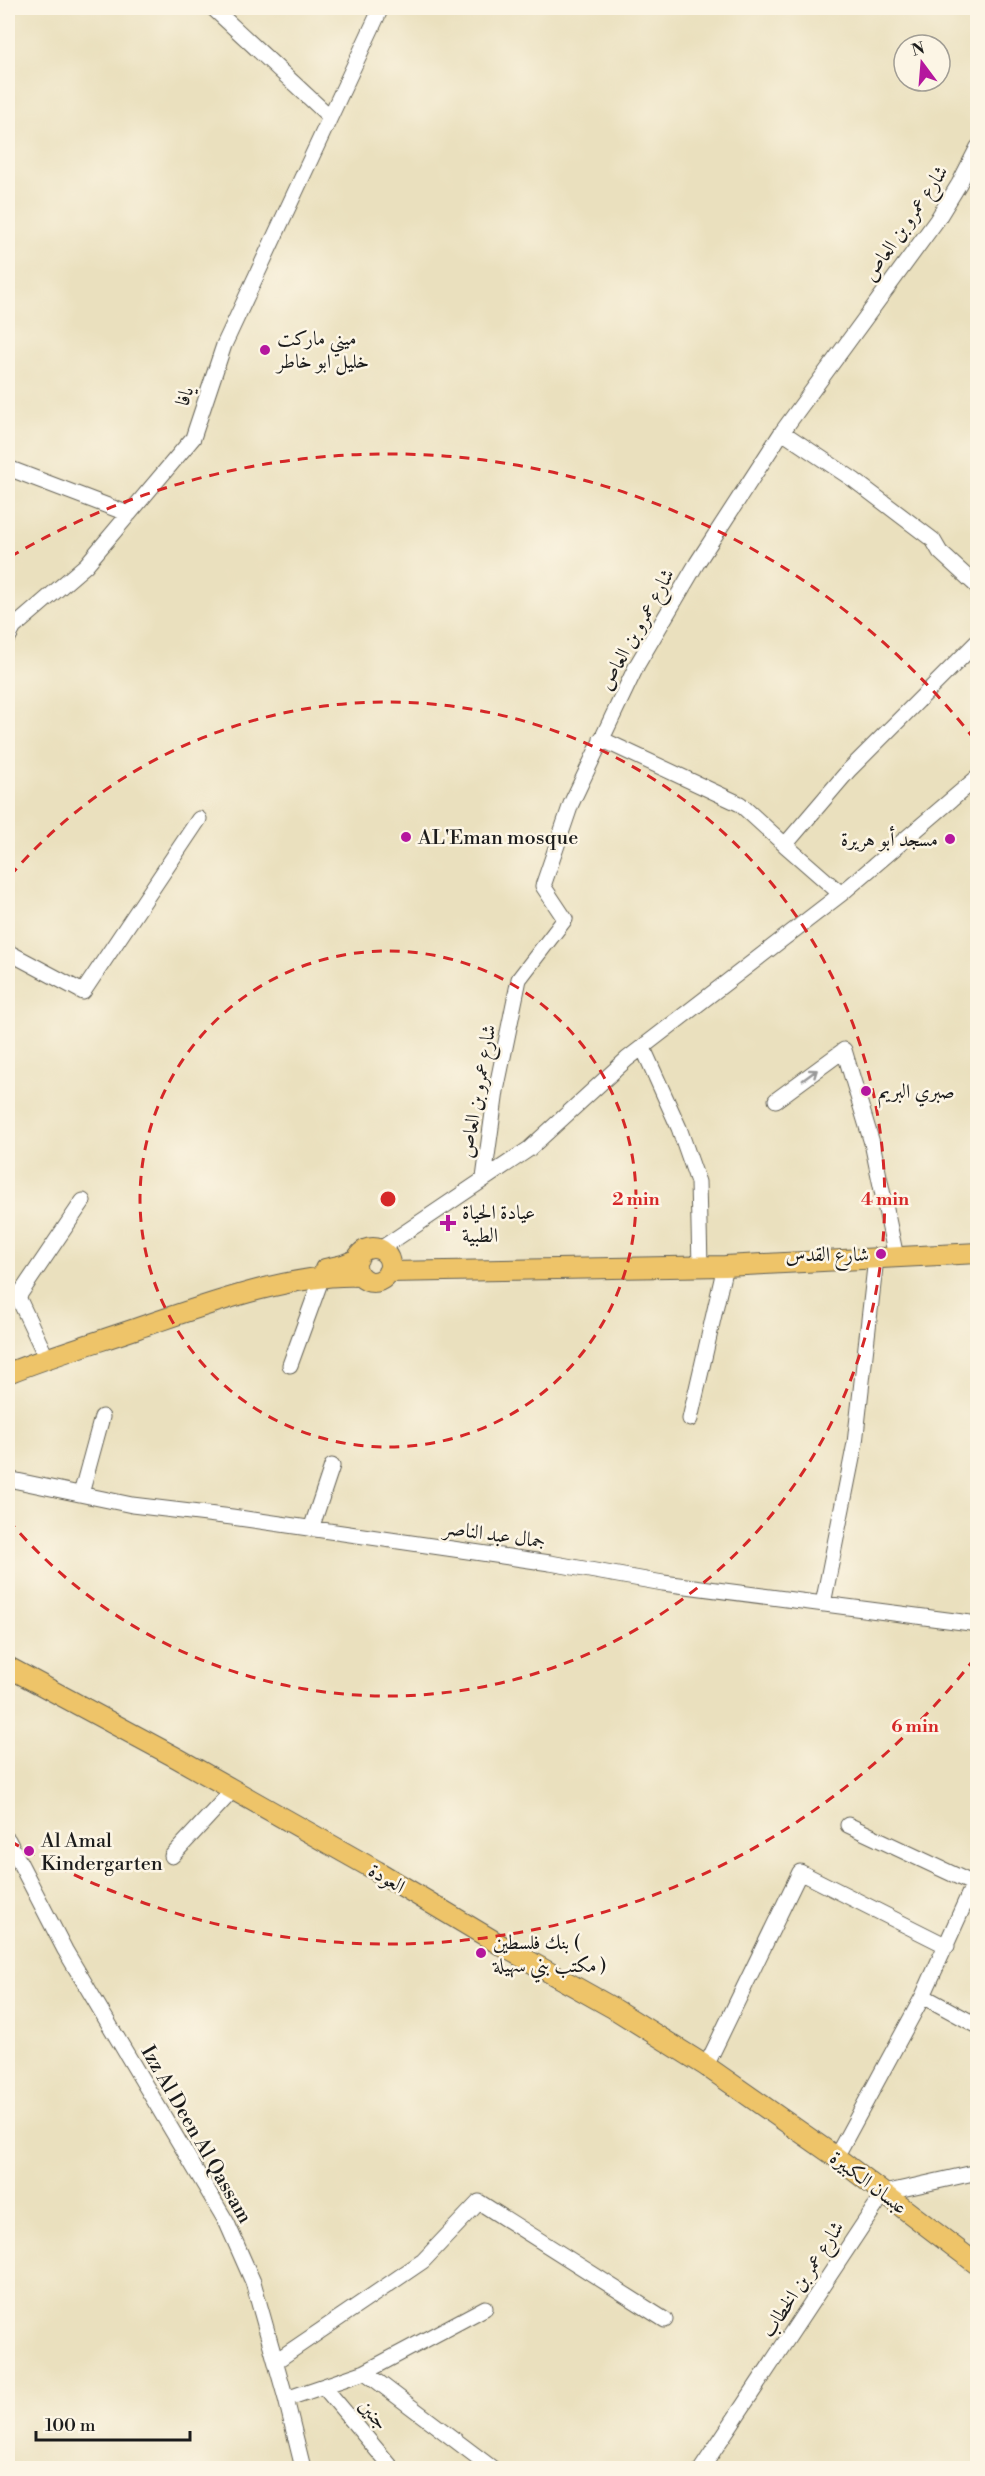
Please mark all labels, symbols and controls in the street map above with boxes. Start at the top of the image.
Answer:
north arrow [892,33,952,93]
text: N [909,38,927,61]
street label: شارع عمرو بن العاص [858,161,958,289]
place label: ميني ماركت خليل ابو خاطر [275,327,369,376]
marker: ميني ماركت خليل ابو خاطر [258,343,272,357]
street label: يافا [171,382,201,409]
street label: شارع عمرو بن العاص [594,565,684,697]
place label: مسجد أبو هريرة [841,825,938,853]
place label: AL'Eman mosque [417,826,578,851]
marker: AL'Eman mosque [399,830,413,844]
marker: مسجد أبو هريرة [943,832,957,846]
street label: شارع عمرو بن العاص [454,1023,506,1161]
one-way arrow [802,1069,818,1081]
place label: صبري البريم [878,1080,955,1109]
marker: صبري البريم [859,1084,873,1098]
text: 2 min [612,1188,660,1211]
text: 4 min [861,1188,909,1211]
centre of rings [378,1189,398,1209]
place label: عيادة الحياة الطبية [462,1201,535,1249]
marker: عيادة الحياة الطبية [439,1214,457,1232]
place label: شارع القدس [786,1243,869,1272]
marker: شارع القدس [874,1247,888,1261]
street label: جمال عبد الناصر [440,1516,547,1555]
text: 6 min [891,1715,939,1738]
place label: Al Amal Kindergarten [40,1829,163,1877]
marker: Al Amal Kindergarten [22,1844,36,1858]
street label: العودة [363,1859,409,1900]
place label: بنك فلسطين ( مكتب بني سهيلة ) [492,1931,607,1983]
marker: بنك فلسطين ( مكتب بني سهيلة ) [474,1946,488,1960]
street label: Izz Al Deen Al Qassam [135,2041,257,2229]
street label: عبسان الكبيرة [824,2146,912,2220]
street label: شارع عمر بن الخطاب [756,2217,854,2345]
street label: جنين [353,2394,393,2436]
scale bar [36,2404,190,2442]
text: 100 m [45,2414,96,2437]

